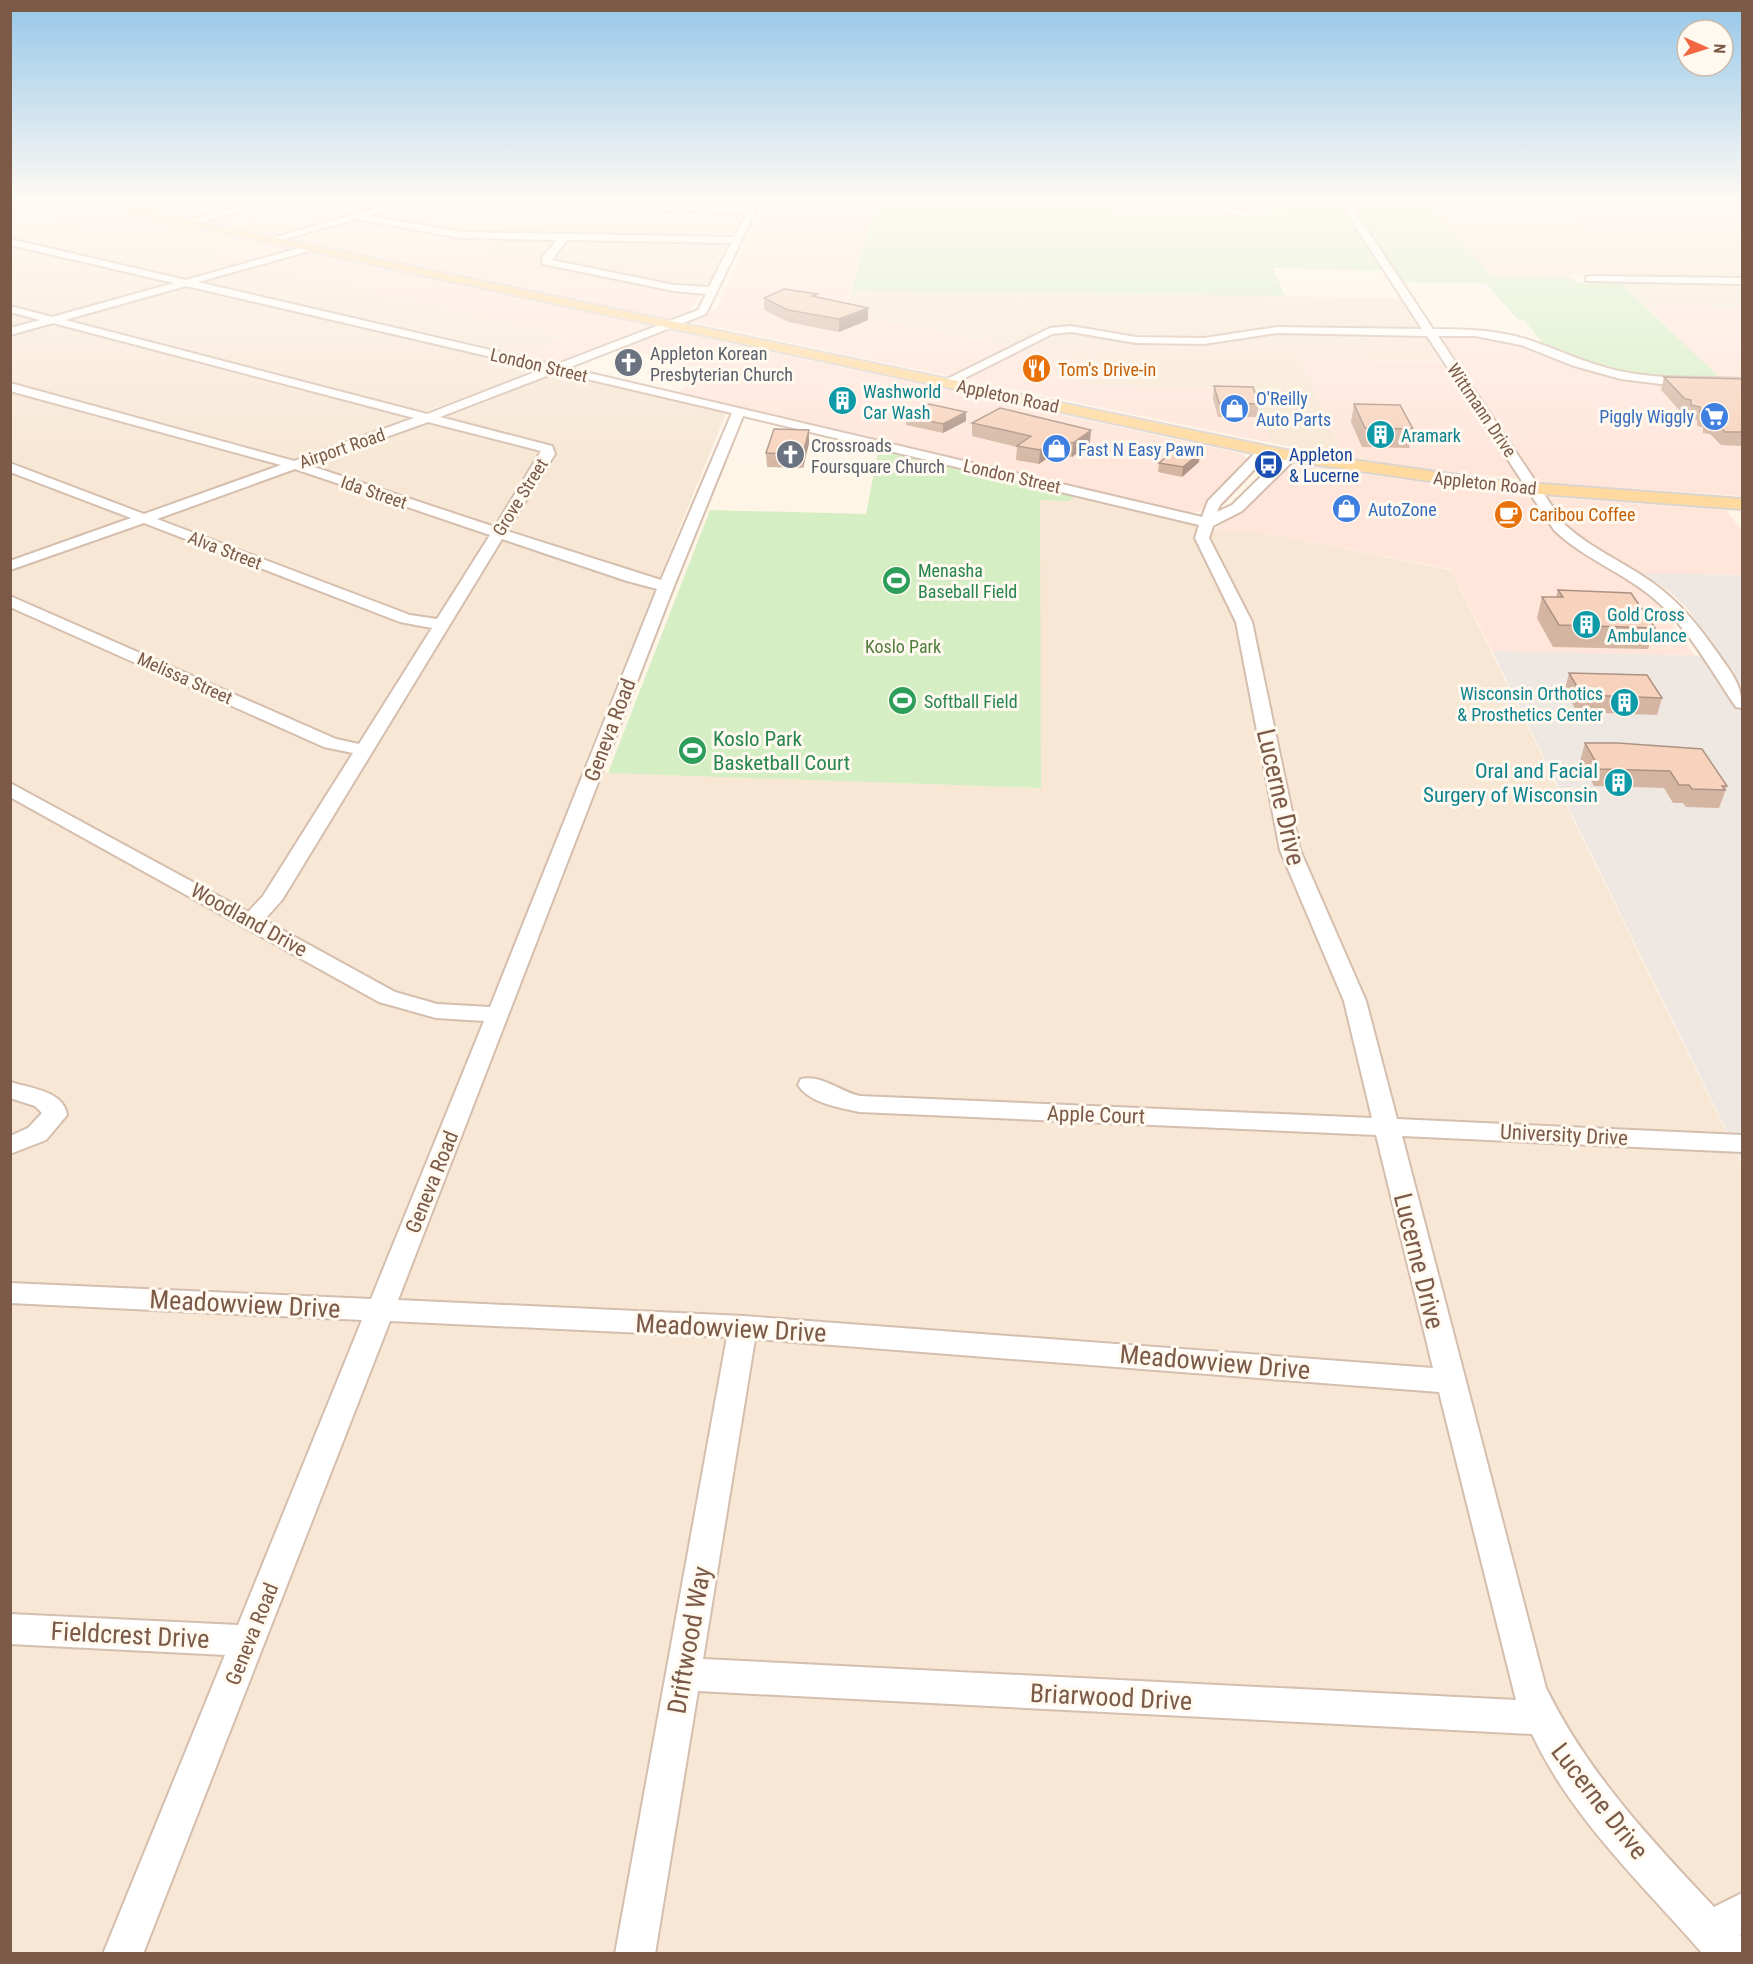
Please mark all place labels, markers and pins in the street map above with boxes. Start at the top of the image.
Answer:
place label: Appleton Korean Presbyterian Church [650,343,793,385]
church icon: Appleton Korean Presbyterian Church [613,347,645,379]
restaurant icon: Tom's Drive-in [1021,353,1053,385]
place label: Tom's Drive-in [1058,359,1156,380]
place label: Washworld Car Wash [863,381,941,423]
building icon: Washworld Car Wash [826,385,858,417]
place label: O'Reilly Auto Parts [1256,388,1331,430]
shop icon: O'Reilly Auto Parts [1219,392,1251,424]
supermarket icon: Piggly Wiggly [1699,400,1731,432]
place label: Piggly Wiggly [1599,406,1695,427]
building icon: Aramark [1364,419,1396,451]
place label: Aramark [1401,425,1461,446]
shop icon: Fast N Easy Pawn [1041,433,1073,465]
place label: Crossroads Foursquare Church [811,435,945,477]
church icon: Crossroads Foursquare Church [774,439,806,471]
place label: Fast N Easy Pawn [1078,439,1204,460]
place label: Appleton & Lucerne [1289,444,1359,486]
bus stop icon: Appleton & Lucerne [1252,448,1284,480]
shop icon: AutoZone [1331,493,1363,525]
cafe icon: Caribou Coffee [1492,498,1524,530]
place label: AutoZone [1368,499,1437,520]
place label: Caribou Coffee [1529,504,1635,525]
place label: Menasha Baseball Field [918,560,1017,602]
sports icon: Menasha Baseball Field [881,564,913,596]
place label: Gold Cross Ambulance [1607,604,1687,646]
building icon: Gold Cross Ambulance [1570,608,1602,640]
place label: Wisconsin Orthotics & Prosthetics Center [1457,683,1604,725]
sports icon: Softball Field [887,685,919,717]
building icon: Wisconsin Orthotics & Prosthetics Center [1608,687,1640,719]
place label: Softball Field [924,691,1018,712]
place label: Koslo Park Basketball Court [713,727,850,775]
sports icon: Koslo Park Basketball Court [676,735,708,767]
place label: Oral and Facial Surgery of Wisconsin [1423,759,1598,807]
building icon: Oral and Facial Surgery of Wisconsin [1603,767,1635,799]

